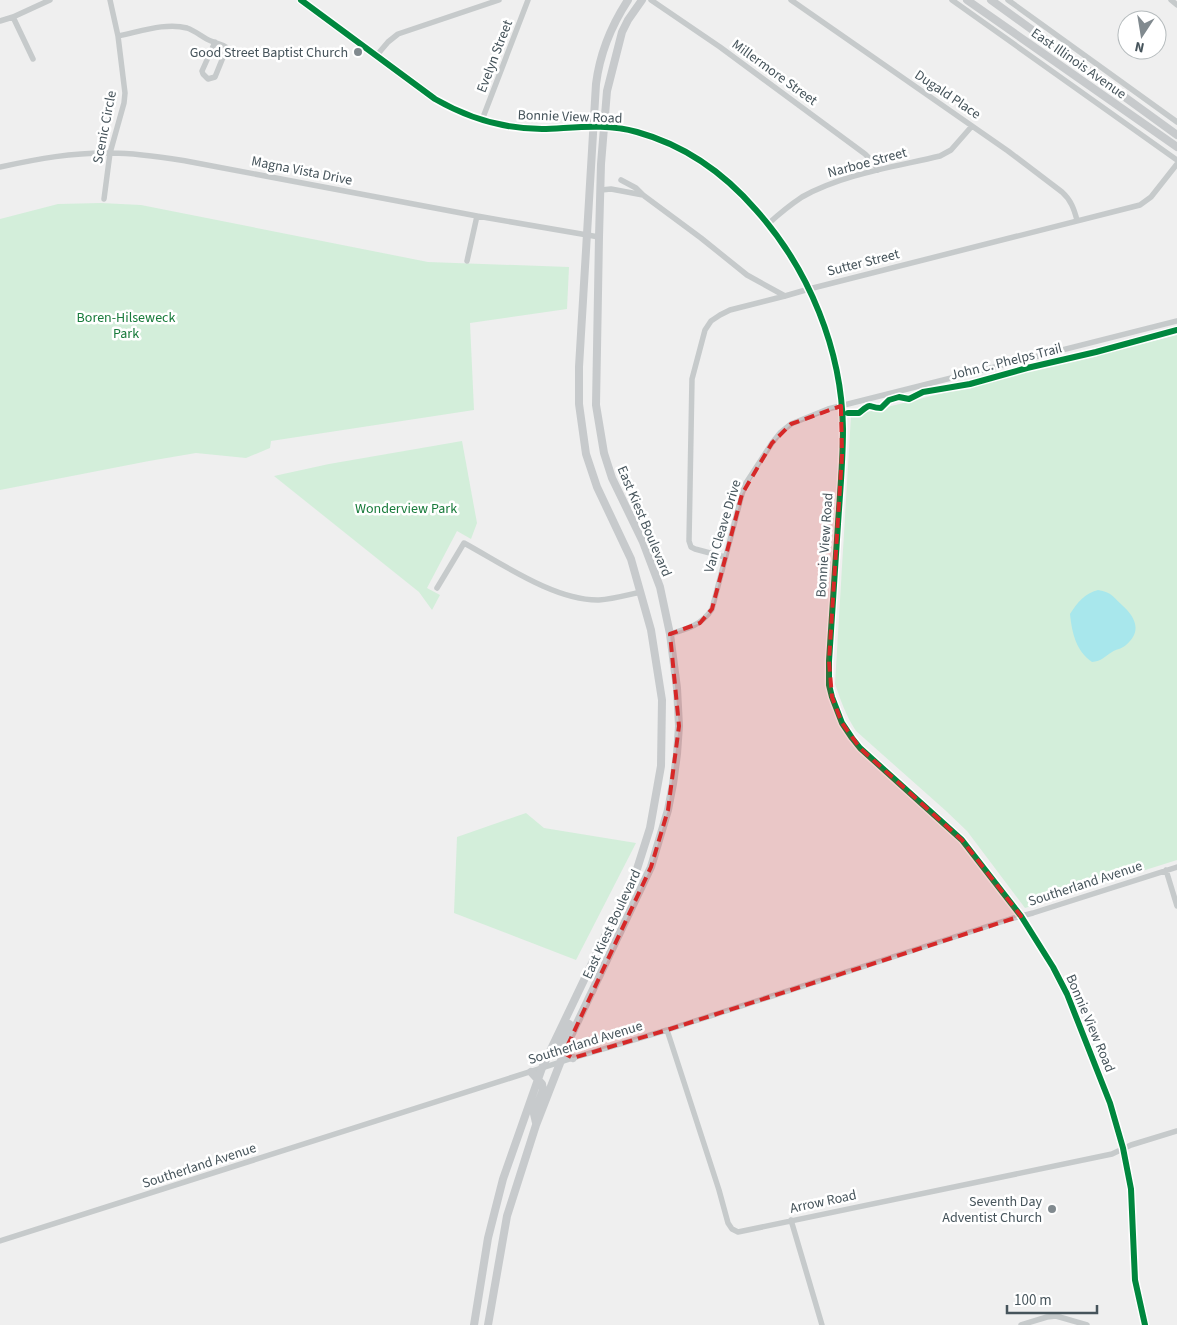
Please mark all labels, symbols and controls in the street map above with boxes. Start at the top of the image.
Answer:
north arrow [1117,10,1167,60]
street label: Evelyn Street [472,17,518,96]
street label: East Illinois Avenue [1027,23,1130,104]
street label: Millermore Street [728,35,821,111]
text: N [1133,36,1146,57]
place label: Good Street Baptist Church [190,43,348,63]
marker: Good Street Baptist Church [352,46,364,58]
street label: Dugald Place [910,65,985,124]
street label: Scenic Circle [88,89,122,165]
street label: Bonnie View Road [517,105,623,129]
street label: Narboe Street [825,143,909,183]
street label: Magna Vista Drive [250,151,354,191]
street label: Sutter Street [825,244,902,282]
park label: Boren-Hilseweck Park [77,308,175,344]
street label: John C. Phelps Trail [948,338,1065,386]
street label: East Kiest Boulevard [612,463,677,580]
street label: Van Cleave Drive [699,477,747,575]
street label: Bonnie View Road [811,492,839,598]
park label: Wonderview Park [355,499,457,519]
street label: Southerland Avenue [1026,856,1145,912]
street label: East Kiest Boulevard [578,866,646,983]
street label: Bonnie View Road [1060,971,1120,1076]
street label: Southerland Avenue [526,1016,645,1070]
street label: Southerland Avenue [140,1138,259,1194]
street label: Arrow Road [788,1185,858,1219]
place label: Seventh Day Adventist Church [942,1192,1042,1228]
marker: Seventh Day Adventist Church [1046,1203,1058,1215]
scale bar [1007,1282,1097,1314]
text: 100 m [1014,1290,1052,1311]

